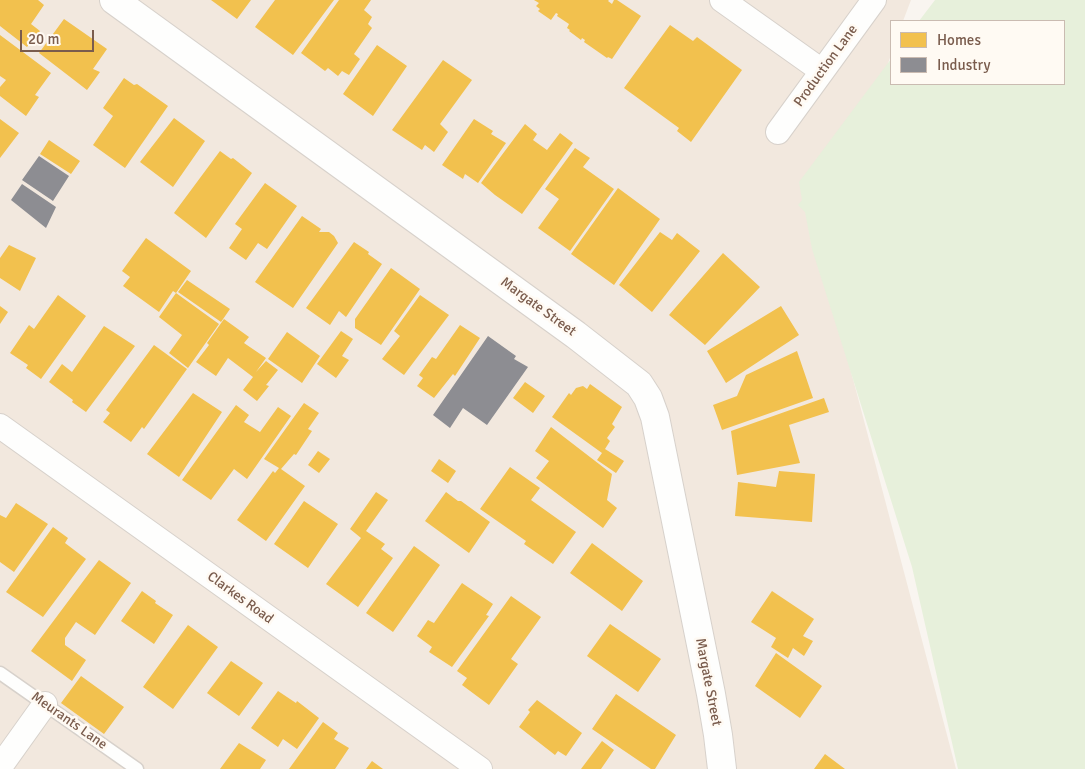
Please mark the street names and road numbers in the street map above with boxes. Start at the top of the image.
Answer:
street label: Production Lane [791,22,861,110]
street label: Margate Street [497,274,579,340]
street label: Clarkes Road [204,568,276,628]
street label: Margate Street [691,637,725,727]
street label: Meurants Lane [28,689,110,753]

